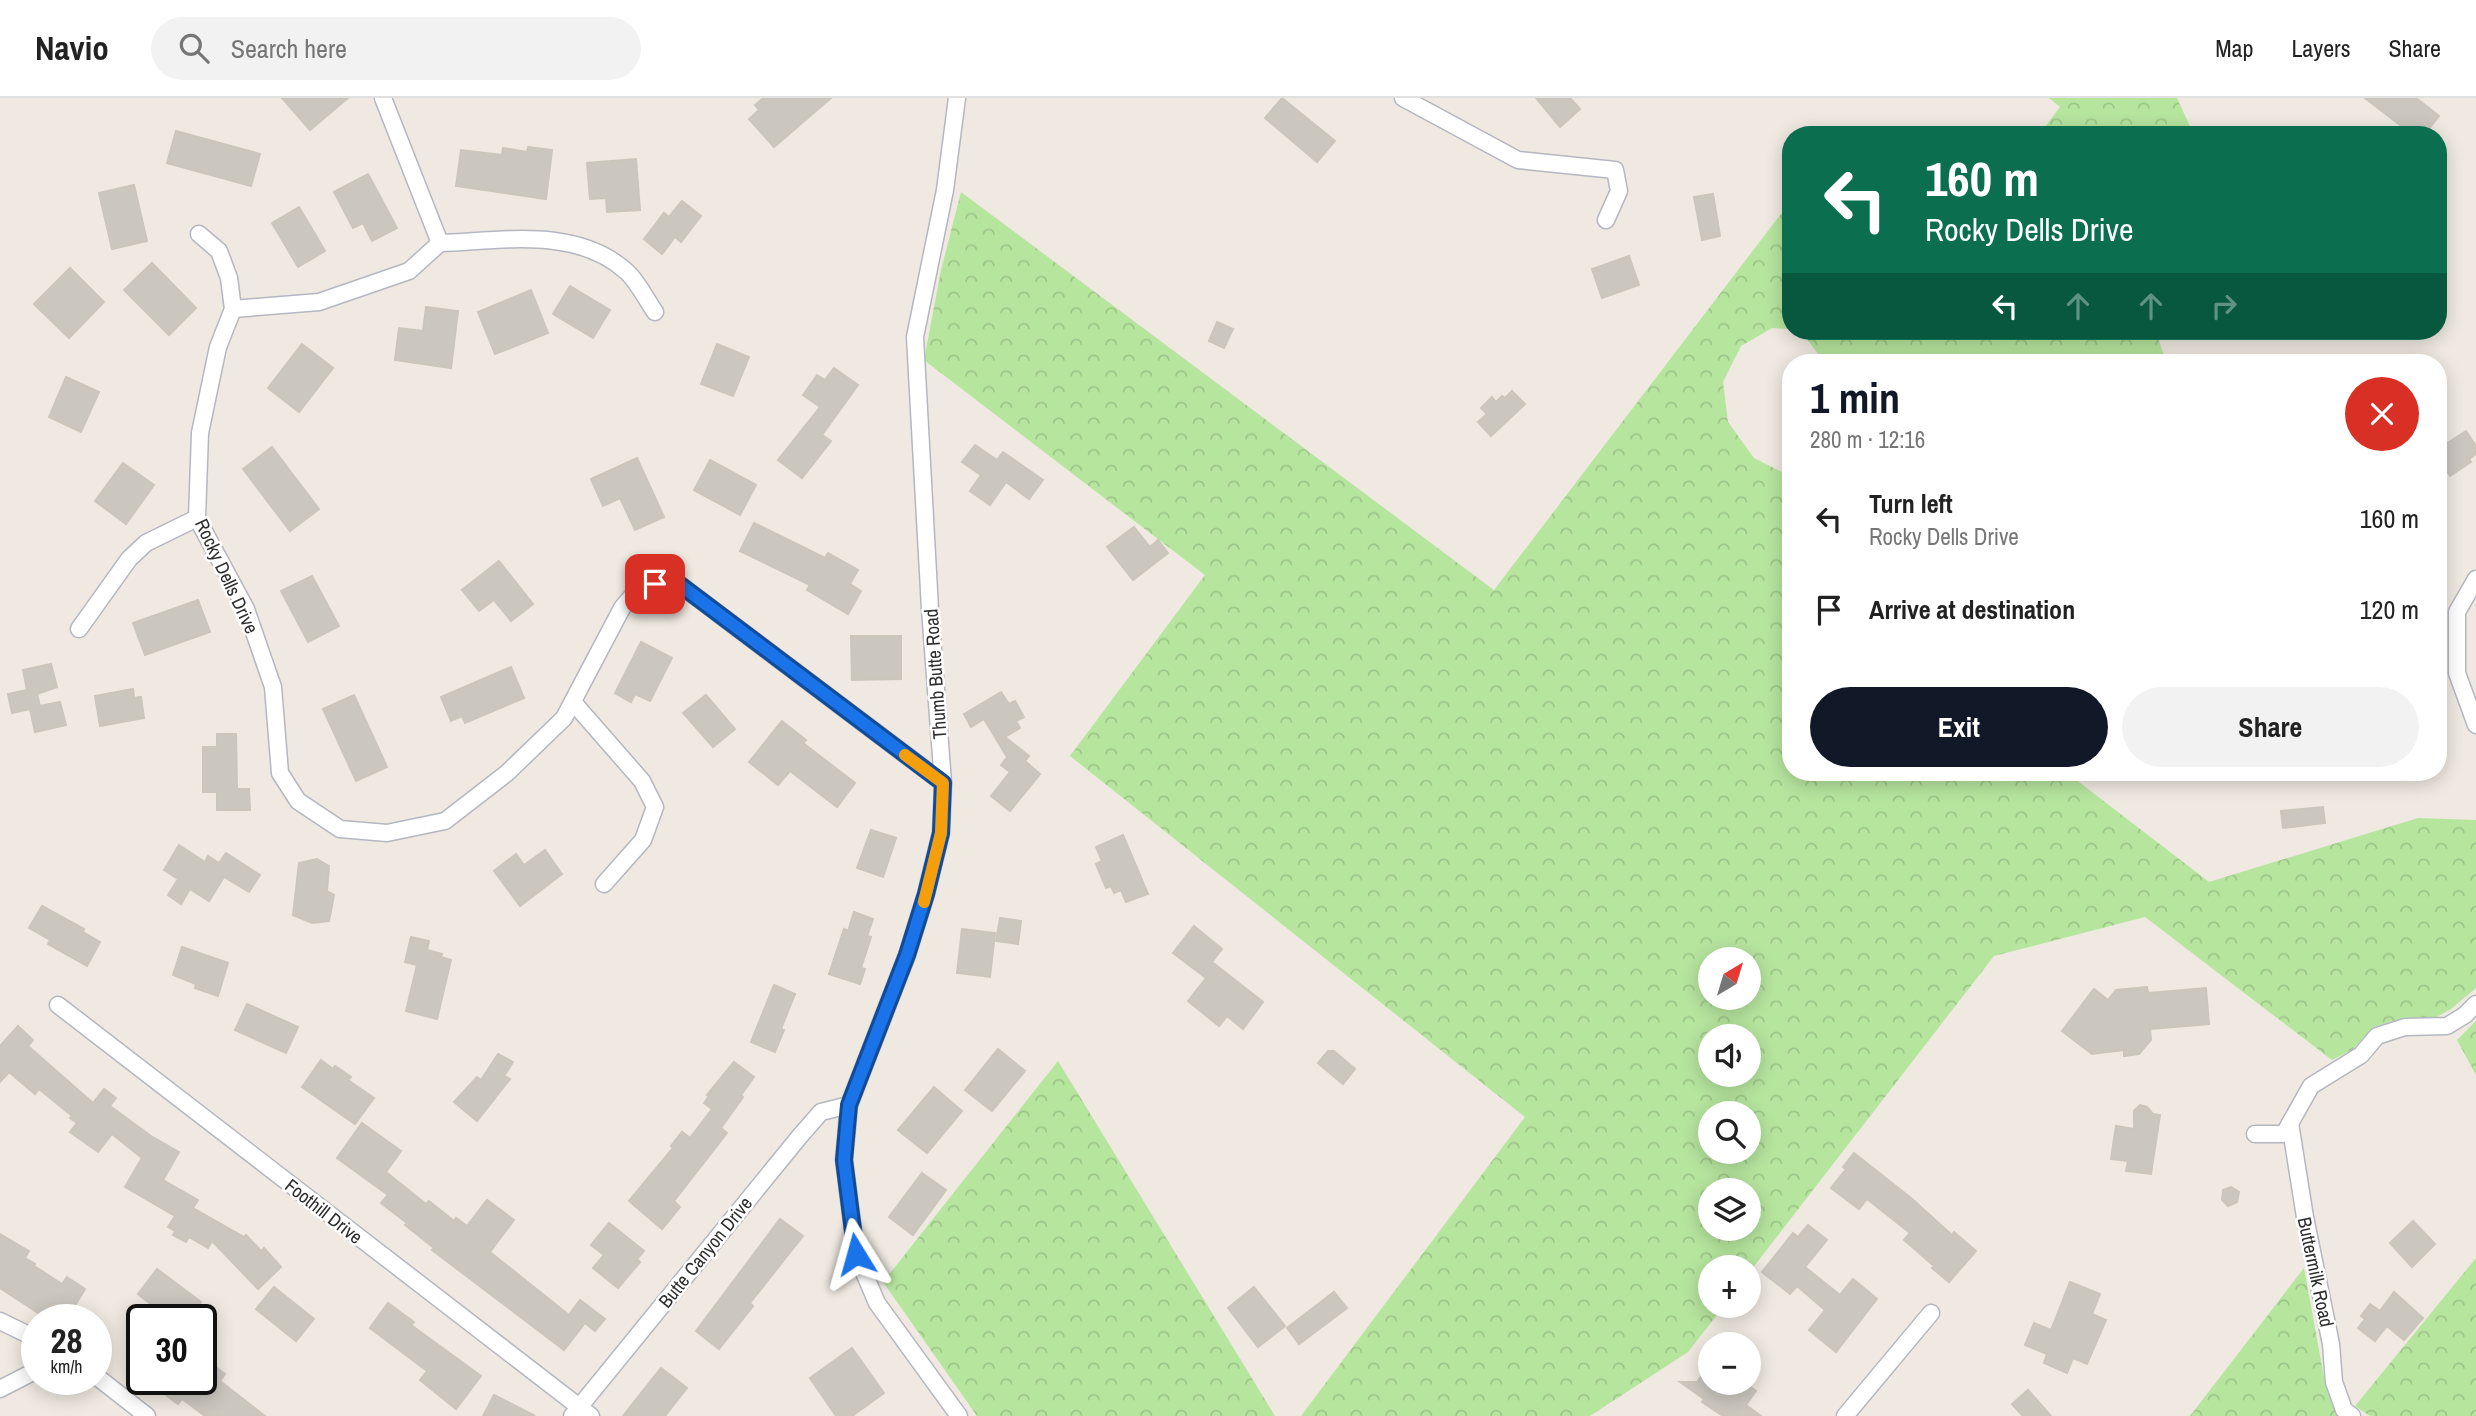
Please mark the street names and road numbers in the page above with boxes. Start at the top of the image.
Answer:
street label: Rocky Dells Drive [189,514,265,638]
street label: Thumb Butte Road [917,608,953,740]
street label: Foothill Drive [280,1172,368,1250]
street label: Butte Canyon Drive [652,1191,758,1313]
street label: Buttermilk Road [2292,1215,2340,1329]

